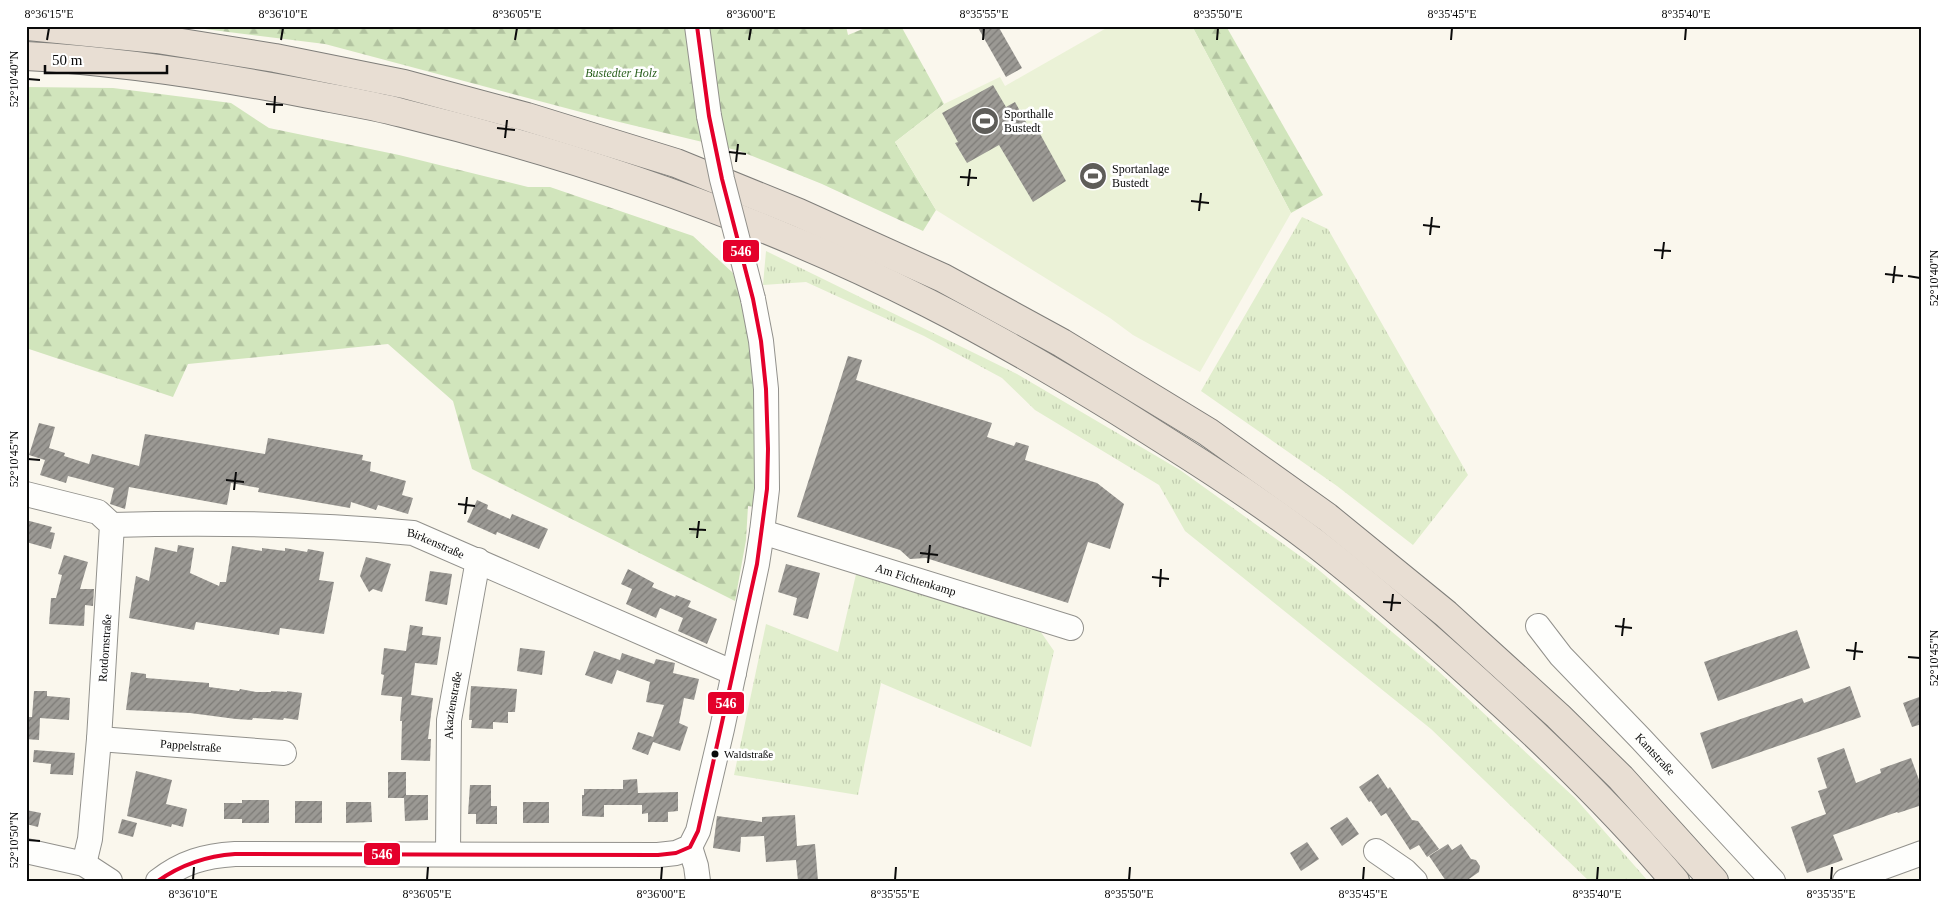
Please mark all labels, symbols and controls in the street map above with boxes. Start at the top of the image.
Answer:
text: 8°36'15"E [24,7,74,21]
text: 8°36'10"E [258,7,308,21]
text: 8°36'05"E [492,7,542,21]
text: 8°36'00"E [726,7,776,21]
text: 8°35'55"E [959,7,1009,21]
text: 8°35'50"E [1193,7,1243,21]
text: 8°35'45"E [1427,7,1477,21]
text: 8°35'40"E [1661,7,1711,21]
scale bar [45,42,168,74]
text: 52°10'40"N [7,50,21,107]
text: 50 m [52,52,83,68]
park label: Bustedter Holz [585,66,657,80]
sports icon: Sporthalle Bustedt [970,106,1000,136]
place label: Sporthalle Bustedt [1004,107,1053,135]
sports icon: Sportanlage Bustedt [1078,161,1108,191]
place label: Sportanlage Bustedt [1112,162,1169,190]
line badge: 546 [722,239,760,263]
text: 546 [731,244,752,259]
text: 52°10'40"N [1927,249,1941,306]
text: 52°10'45"N [7,430,21,487]
street label: Birkenstraße [406,525,467,562]
street label: Am Fichtenkamp [874,561,958,599]
street label: Rotdornstraße [96,614,114,682]
text: 52°10'45"N [1927,629,1941,686]
street label: Akazienstraße [442,670,465,739]
line badge: 546 [707,691,745,715]
text: 546 [716,696,737,711]
street label: Kantstraße [1632,730,1678,778]
street label: Pappelstraße [160,737,222,755]
place label: Waldstraße [724,748,773,760]
marker: Waldstraße [710,749,720,759]
text: 52°10'50"N [7,811,21,868]
line badge: 546 [363,842,401,866]
text: 546 [372,847,393,862]
text: 8°36'10"E [168,887,218,901]
text: 8°36'05"E [402,887,452,901]
text: 8°36'00"E [636,887,686,901]
text: 8°35'55"E [870,887,920,901]
text: 8°35'50"E [1104,887,1154,901]
text: 8°35'45"E [1338,887,1388,901]
text: 8°35'40"E [1572,887,1622,901]
text: 8°35'35"E [1806,887,1856,901]

